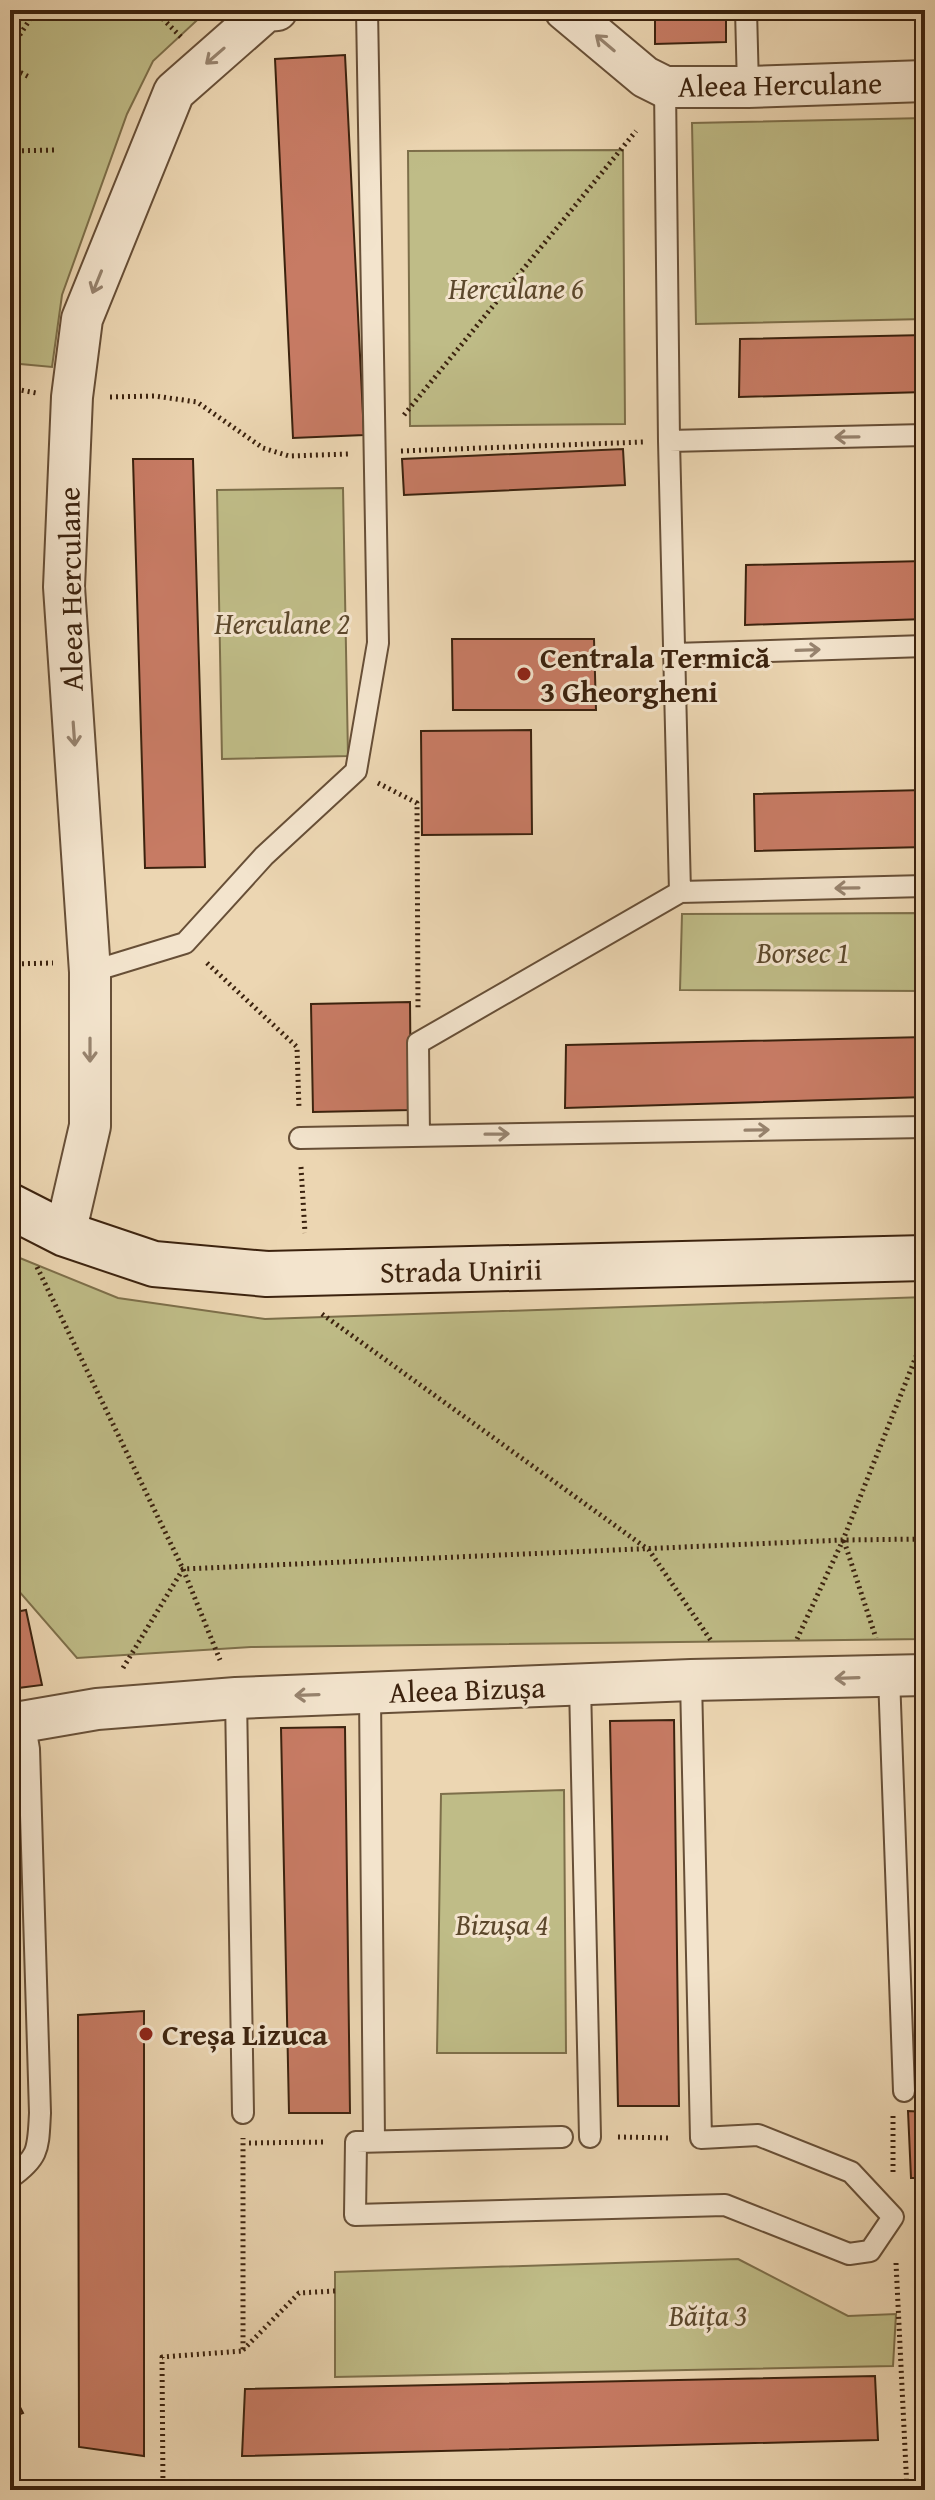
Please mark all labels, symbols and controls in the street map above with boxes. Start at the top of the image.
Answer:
one-way arrow [595,34,616,52]
one-way arrow [206,47,226,65]
street label: Aleea Herculane [677,60,883,108]
park label: Herculane 6 [447,266,584,310]
one-way arrow [89,269,104,294]
one-way arrow [834,429,861,444]
street label: Aleea Herculane [46,486,94,692]
park label: Herculane 2 [213,601,350,645]
place label: Centrala Termică 3 Gheorgheni [540,635,771,713]
one-way arrow [794,642,821,657]
marker: Centrala Termică 3 Gheorgheni [515,665,533,683]
one-way arrow [67,720,82,747]
one-way arrow [834,880,861,896]
park label: Borsec 1 [756,930,849,974]
one-way arrow [82,1036,98,1063]
one-way arrow [743,1122,770,1138]
one-way arrow [483,1127,510,1142]
street label: Strada Unirii [379,1247,543,1293]
street label: Aleea Bizușa [388,1664,546,1714]
one-way arrow [834,1670,861,1685]
one-way arrow [294,1688,321,1703]
park label: Bizușa 4 [455,1902,548,1946]
place label: Creșa Lizuca [162,2012,328,2056]
marker: Creșa Lizuca [137,2025,155,2043]
park label: Băița 3 [668,2293,747,2337]

